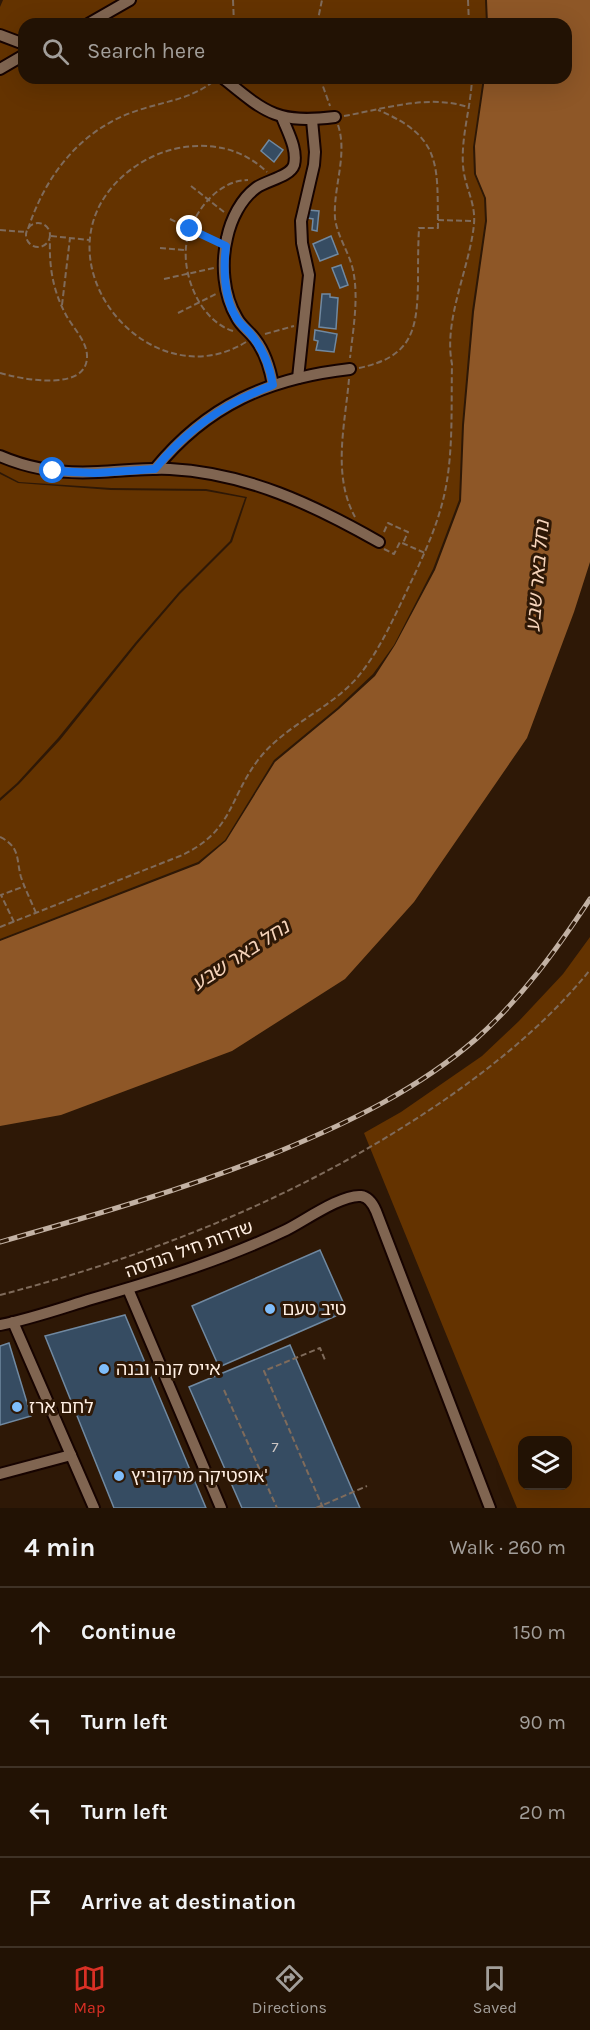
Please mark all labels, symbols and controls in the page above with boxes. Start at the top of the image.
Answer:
search box [18,18,572,84]
icon: search [39,35,72,68]
text: Search here [87,38,205,64]
route end [176,215,202,241]
route start [39,457,65,483]
water label: נחל באר שבע [521,518,554,633]
water label: נחל באר שבע [187,915,295,996]
street label: שדרות חיל הנדסה [122,1216,256,1282]
place label: טיב טעם [282,1298,347,1320]
marker: טיב טעם [263,1302,277,1316]
place label: אייס קנה ובנה [116,1358,221,1380]
marker: אייס קנה ובנה [97,1362,111,1376]
place label: לחם ארז [29,1396,94,1418]
marker: לחם ארז [10,1400,24,1414]
map controls [518,1436,572,1490]
button: layers [518,1436,572,1490]
house number: 7 [271,1438,279,1456]
place label: אופטיקה מרקוביץ' [131,1465,267,1487]
marker: אופטיקה מרקוביץ' [112,1469,126,1483]
text: 4 min [24,1532,95,1563]
text: Walk · 260 m [449,1536,566,1559]
icon: ahead [24,1616,57,1649]
text: Continue [81,1619,176,1645]
text: 150 m [513,1621,566,1644]
icon: left [24,1706,57,1739]
text: Turn left [81,1709,168,1735]
text: 90 m [519,1711,566,1734]
icon: left [24,1796,57,1829]
text: Turn left [81,1799,168,1825]
text: 20 m [519,1801,566,1824]
icon: arrive [24,1886,57,1919]
text: Arrive at destination [81,1889,296,1915]
tab: Map [73,1962,106,2017]
tab: Directions [252,1962,327,2017]
tab: Saved [473,1962,517,2017]

